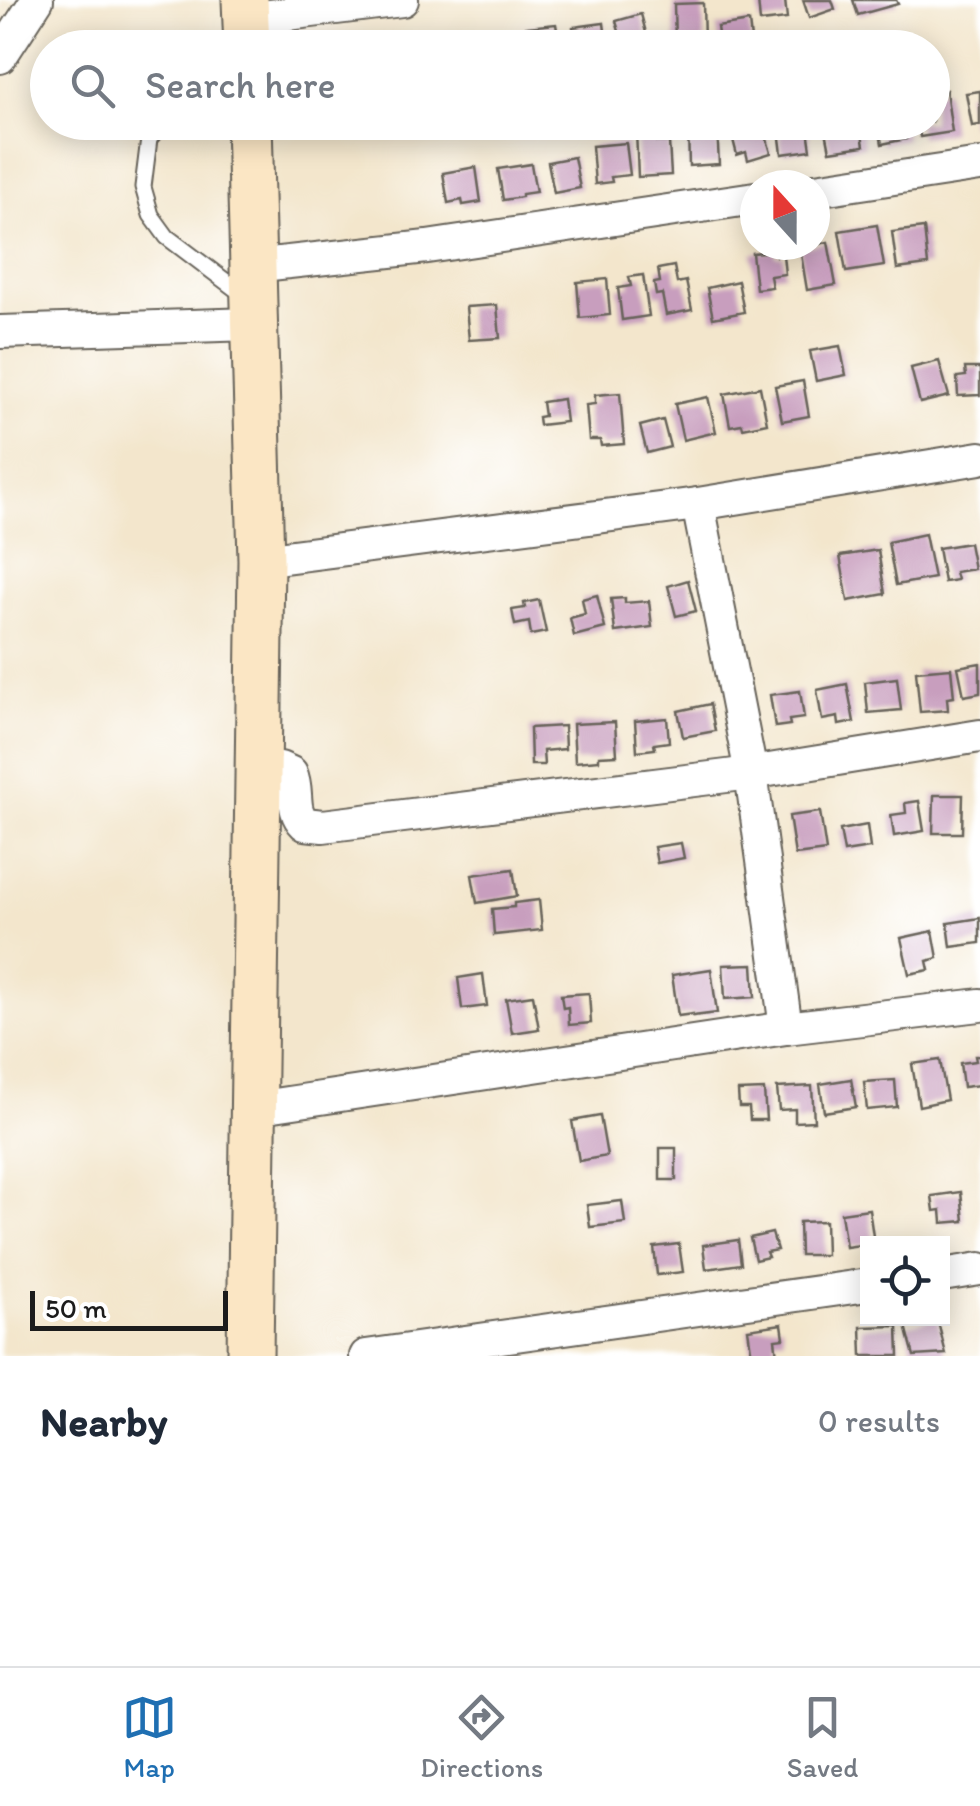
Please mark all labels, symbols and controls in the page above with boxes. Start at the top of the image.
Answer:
search box [30,30,950,140]
icon: search [65,58,120,113]
text: Search here [145,62,336,108]
north arrow [740,170,830,260]
map controls [860,1236,950,1326]
button: locate [860,1236,950,1326]
scale bar [30,1286,228,1330]
text: 50 m [45,1291,107,1325]
text: Nearby [40,1396,167,1447]
text: 0 results [818,1402,940,1440]
tab: Map [122,1690,177,1784]
tab: Directions [420,1690,543,1784]
tab: Saved [787,1690,858,1784]

